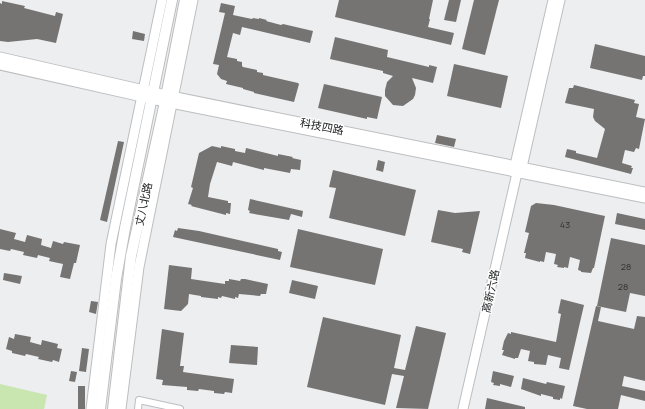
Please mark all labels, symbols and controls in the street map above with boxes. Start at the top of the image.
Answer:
street label: 科技四路 [299,114,345,138]
street label: 丈八北路 [131,181,155,227]
house number: 43 [560,218,570,231]
house number: 28 [621,260,631,273]
street label: 高新六路 [478,268,502,314]
house number: 28 [618,280,628,293]

